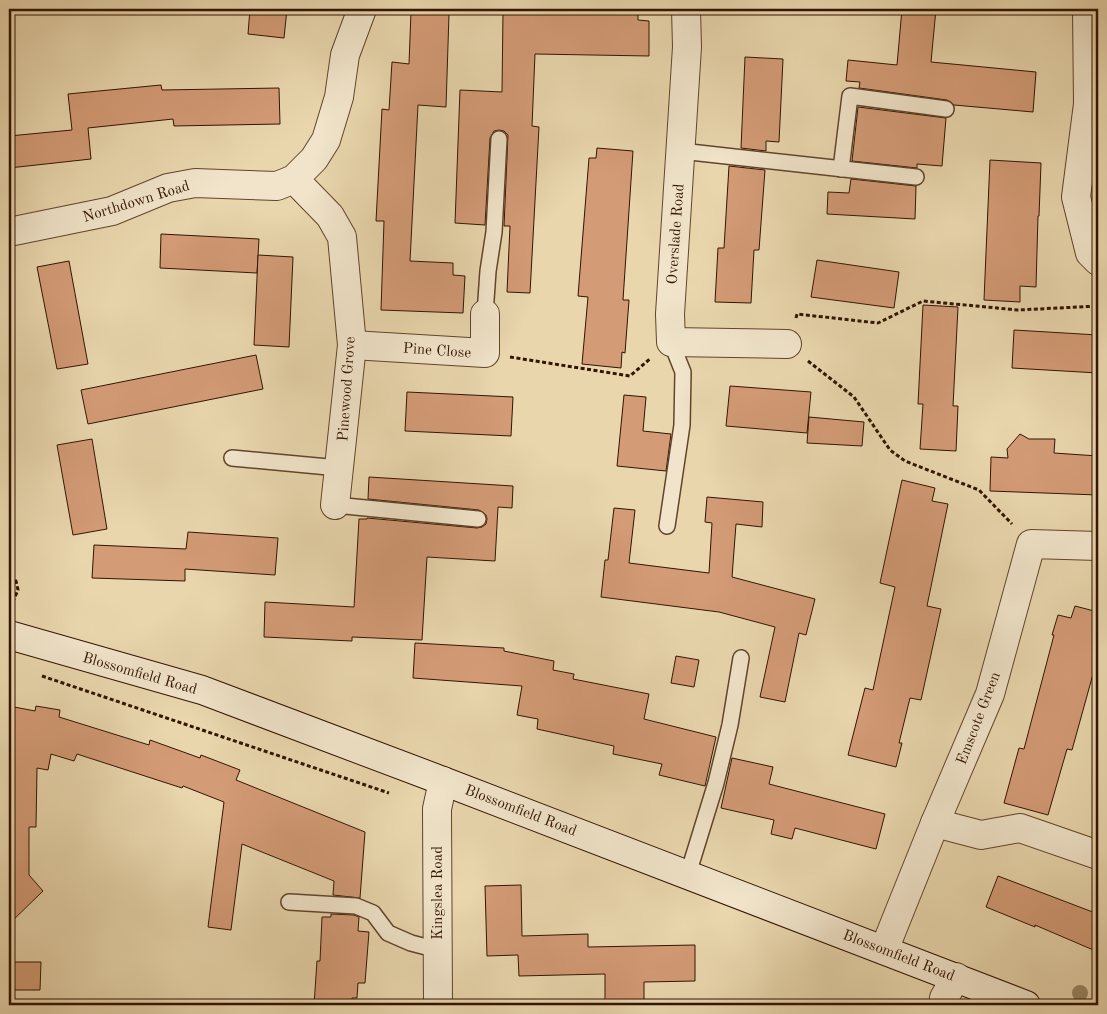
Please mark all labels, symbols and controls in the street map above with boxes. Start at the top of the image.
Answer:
street label: Northdown Road [81,179,192,226]
street label: Overslade Road [665,183,688,285]
street label: Pinewood Grove [336,336,359,442]
street label: Pine Close [402,342,472,361]
street label: Blossomfield Road [81,651,199,698]
street label: Emscote Green [955,670,1004,767]
street label: Blossomfield Road [462,783,579,840]
street label: Kingslea Road [431,846,446,940]
street label: Blossomfield Road [840,928,957,985]

